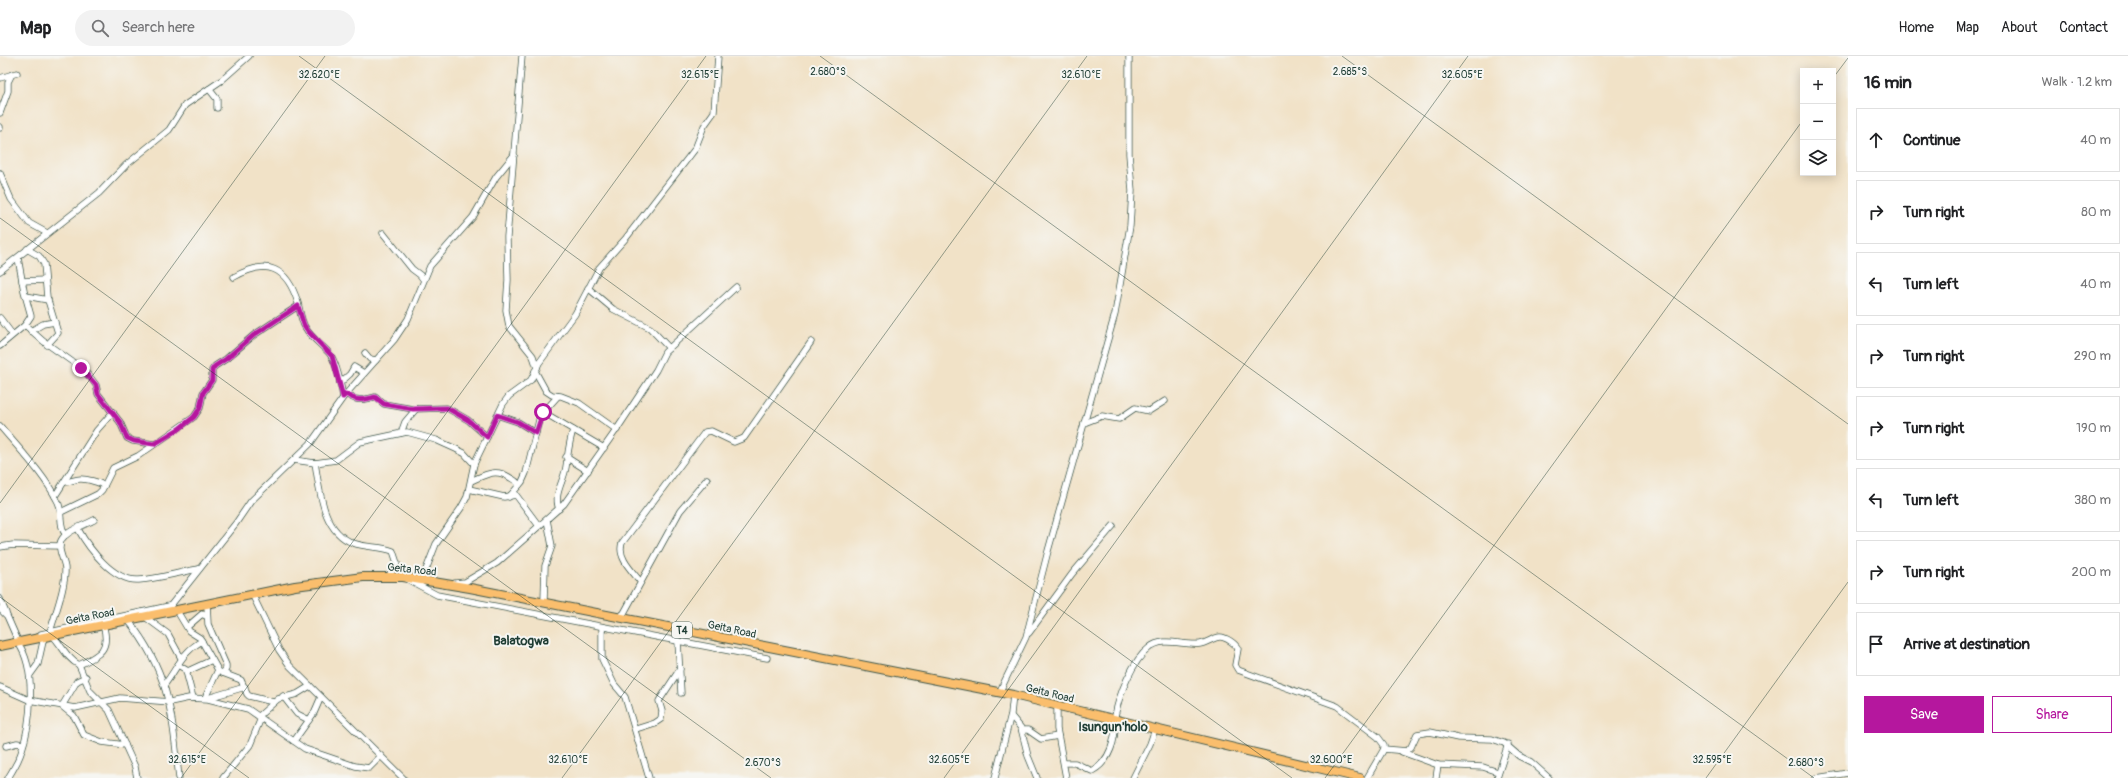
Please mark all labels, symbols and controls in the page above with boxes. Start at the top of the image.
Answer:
search box [75,10,355,46]
text: Map [20,16,51,40]
icon: search [89,17,111,39]
text: Search here [121,18,195,37]
text: Home [1899,19,1934,36]
text: Map [1956,19,1979,36]
text: About [2001,19,2037,36]
text: Contact [2059,19,2108,36]
text: 2.680°S [810,66,846,78]
text: 2.685°S [1333,66,1367,78]
map controls [1800,68,1836,176]
button: + [1800,68,1836,104]
text: 32.620°E [298,69,340,81]
text: 32.615°E [681,69,719,81]
text: 32.610°E [1061,69,1101,81]
text: 32.605°E [1441,69,1483,81]
text: 16 min [1864,72,1912,93]
text: Walk · 1.2 km [2042,74,2112,90]
button: − [1800,104,1836,140]
icon: ahead [1865,129,1887,151]
text: Continue [1903,131,1961,150]
text: 40 m [2080,132,2111,148]
button: layers [1800,140,1836,176]
icon: right [1865,201,1887,223]
text: Turn right [1903,203,1964,222]
text: 80 m [2081,204,2111,220]
icon: left [1865,273,1887,295]
text: Turn left [1903,275,1959,294]
text: 40 m [2080,276,2111,292]
icon: right [1865,345,1887,367]
text: Turn right [1903,347,1964,366]
text: 290 m [2074,348,2111,364]
route end [72,359,90,377]
route start [534,403,552,421]
icon: right [1865,417,1887,439]
text: Turn right [1903,419,1964,438]
text: 190 m [2076,420,2111,436]
icon: left [1865,489,1887,511]
text: Turn left [1903,491,1959,510]
text: 380 m [2074,492,2111,508]
street label: Geita Road [387,560,437,579]
icon: right [1865,561,1887,583]
text: Turn right [1903,563,1964,582]
text: 200 m [2072,564,2111,580]
street label: Geita Road [65,605,116,628]
street label: Geita Road [706,618,757,641]
road number: T4 [672,622,692,638]
district label: Balatogwa [493,633,549,649]
icon: arrive [1865,633,1887,655]
text: Arrive at destination [1903,635,2030,654]
street label: Geita Road [1024,681,1075,706]
button: Save [1864,696,1984,733]
button: Share [1992,696,2112,733]
district label: Isungun'holo [1078,719,1148,735]
text: 32.615°E [168,754,206,766]
text: 32.610°E [548,754,588,766]
text: 32.605°E [928,754,970,766]
text: 32.600°E [1310,754,1352,766]
text: 32.595°E [1693,754,1731,766]
text: 2.670°S [745,757,781,769]
text: 2.680°S [1788,757,1824,769]

